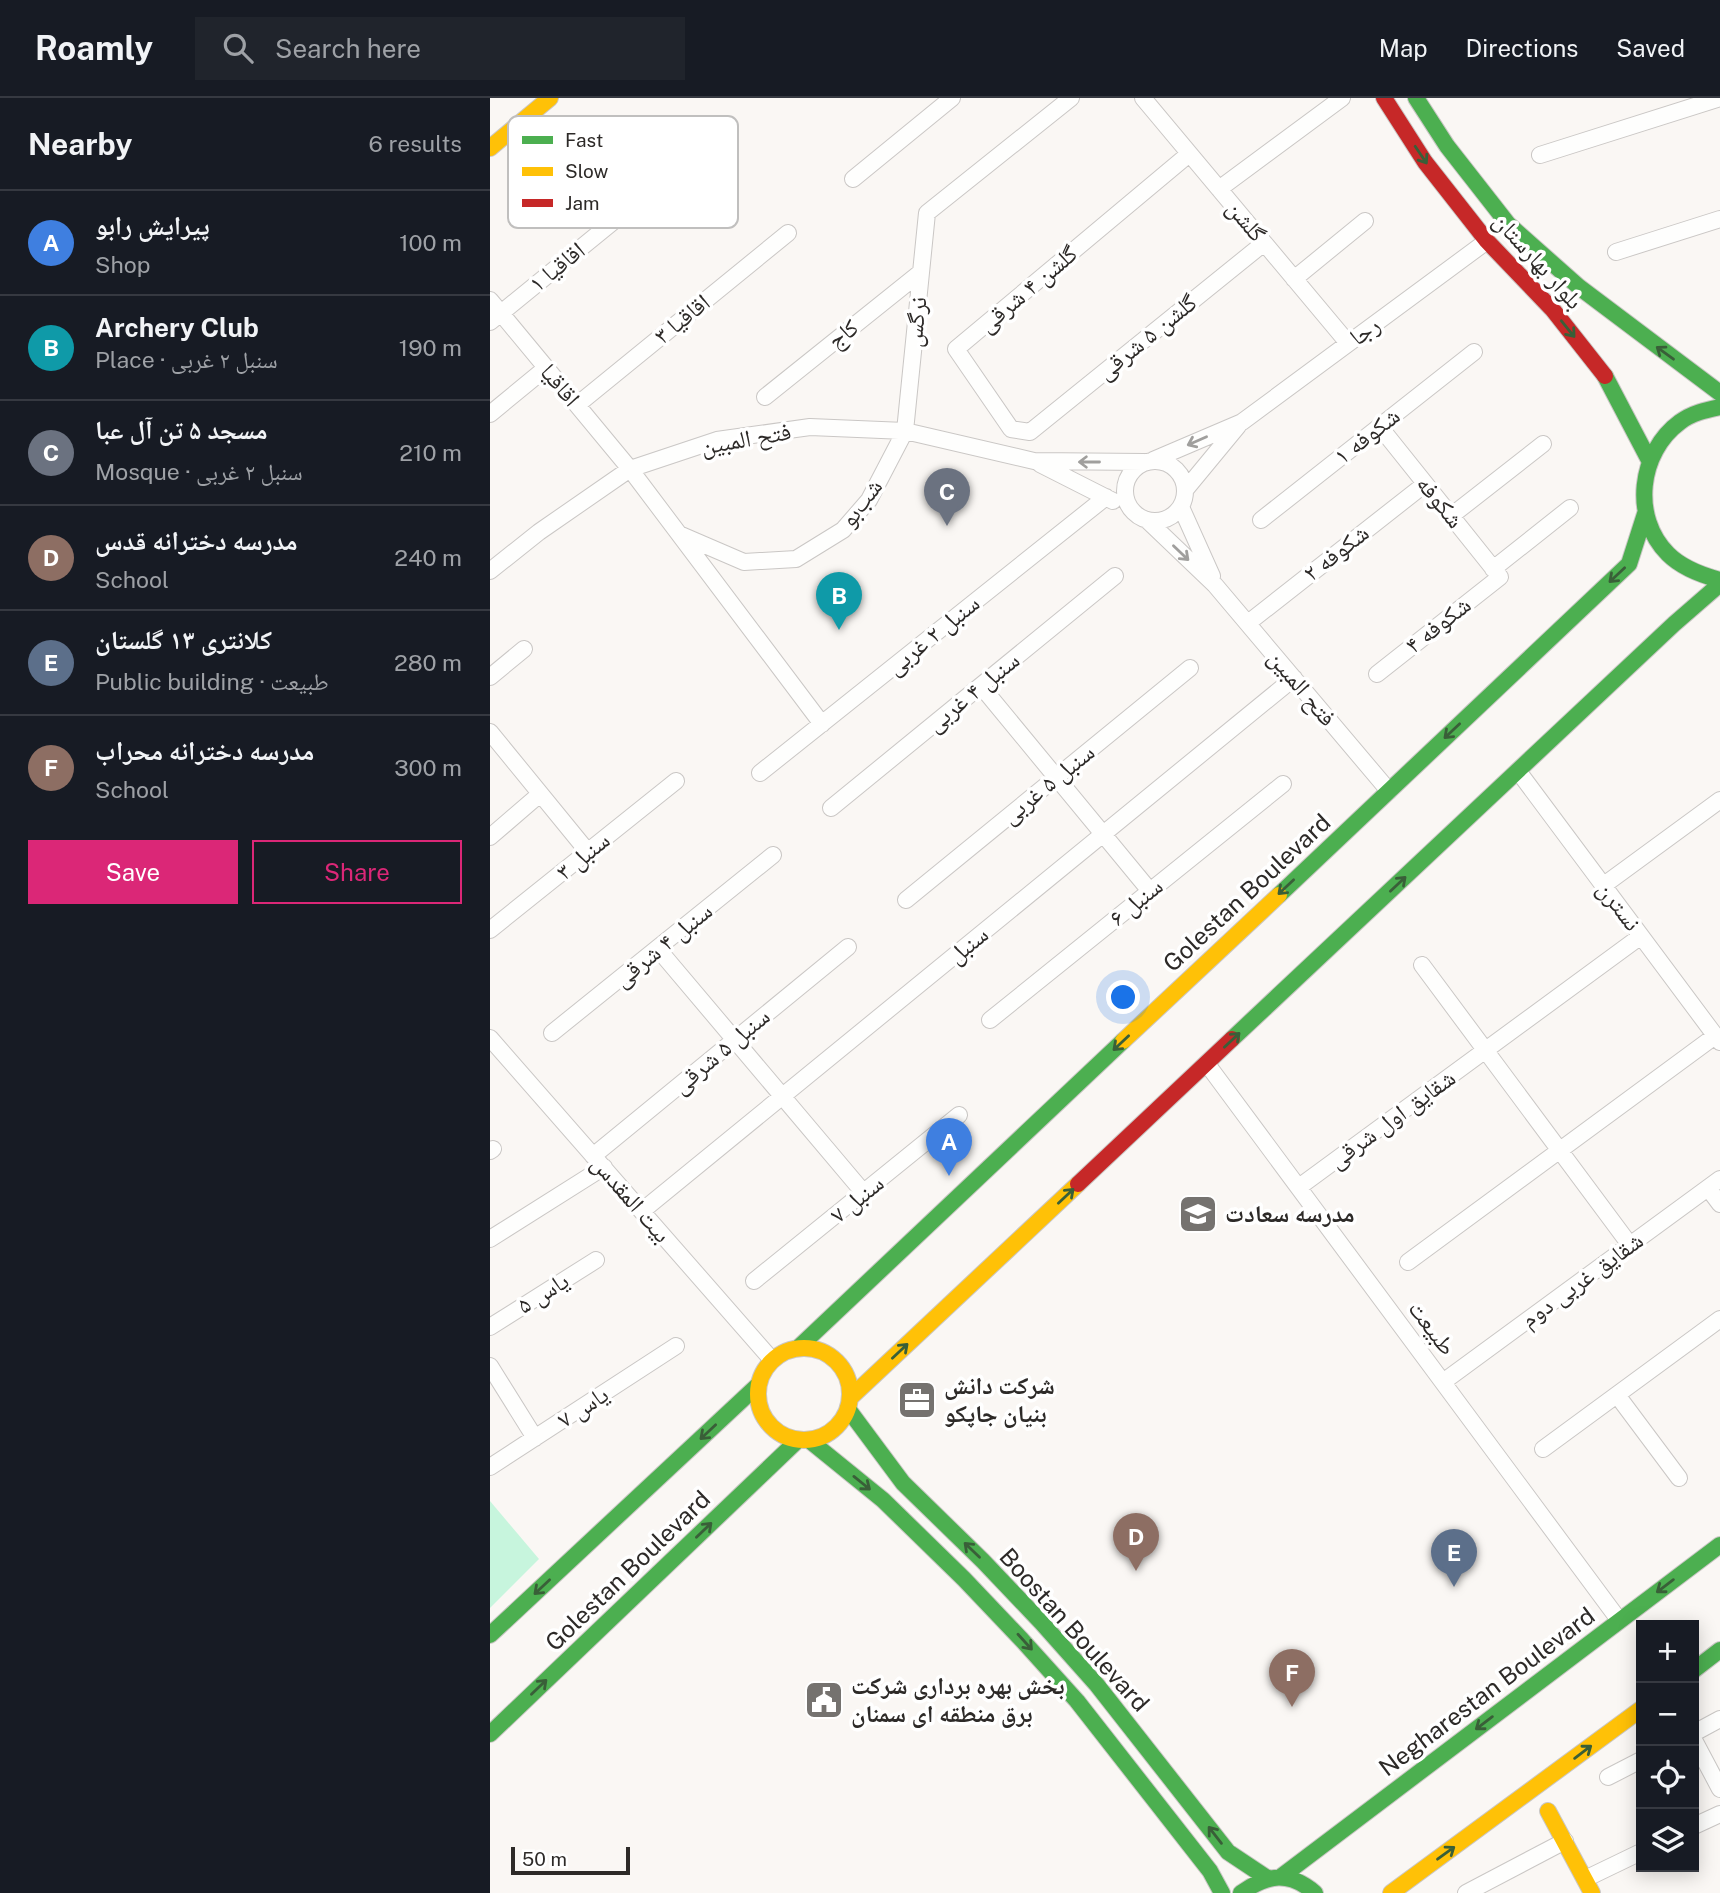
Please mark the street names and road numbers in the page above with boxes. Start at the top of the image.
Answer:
street label: گلشن [1221,194,1272,248]
street label: بلوار بهارستان [1487,206,1589,315]
street label: اقاقیا ۱ [523,235,590,297]
street label: گلشن ۴ شرقی [972,239,1083,338]
street label: اقاقیا ۳ [648,287,715,349]
street label: گلشن ۵ شرقی [1091,287,1203,386]
street label: نرگس [898,295,933,349]
street label: رجا [1344,310,1385,351]
street label: کاج [821,312,865,356]
street label: اقاقیا [535,357,586,411]
street label: شکوفه ۱ [1328,401,1405,470]
street label: فتح المبین [699,416,793,462]
street label: شکوفه [1411,470,1470,533]
street label: شب‌بو [833,473,888,533]
street label: شکوفه ۲ [1297,518,1374,587]
street label: سنبل ۲ غربی [880,588,985,681]
street label: شکوفه ۴ [1399,590,1476,659]
street label: فتح المبین [1261,644,1343,732]
street label: سنبل ۴ غربی [920,645,1025,738]
street label: سنبل ۵ غربی [995,737,1100,830]
street label: Golestan Boulevard [1157,808,1336,977]
street label: سنبل ۳ [550,825,615,886]
street label: سنبل ۶ [1103,871,1168,932]
street label: نسترن [1591,875,1648,936]
street label: سنبل ۴ شرقی [608,896,718,993]
street label: سنبل [941,919,994,970]
street label: سنبل ۵ شرقی [666,1001,775,1100]
street label: شقایق اول شرقی [1323,1063,1461,1174]
street label: بیت المقدس [586,1149,677,1248]
street label: سنبل ۷ [824,1168,889,1229]
street label: شقایق غربی دوم [1515,1225,1650,1335]
street label: یاس ۵ [512,1266,574,1320]
street label: طبیعت [1403,1295,1462,1361]
street label: یاس ۷ [552,1379,614,1434]
street label: Golestan Boulevard [539,1485,715,1656]
street label: Boostan Boulevard [994,1542,1155,1717]
street label: Negharestan Boulevard [1373,1601,1600,1781]

